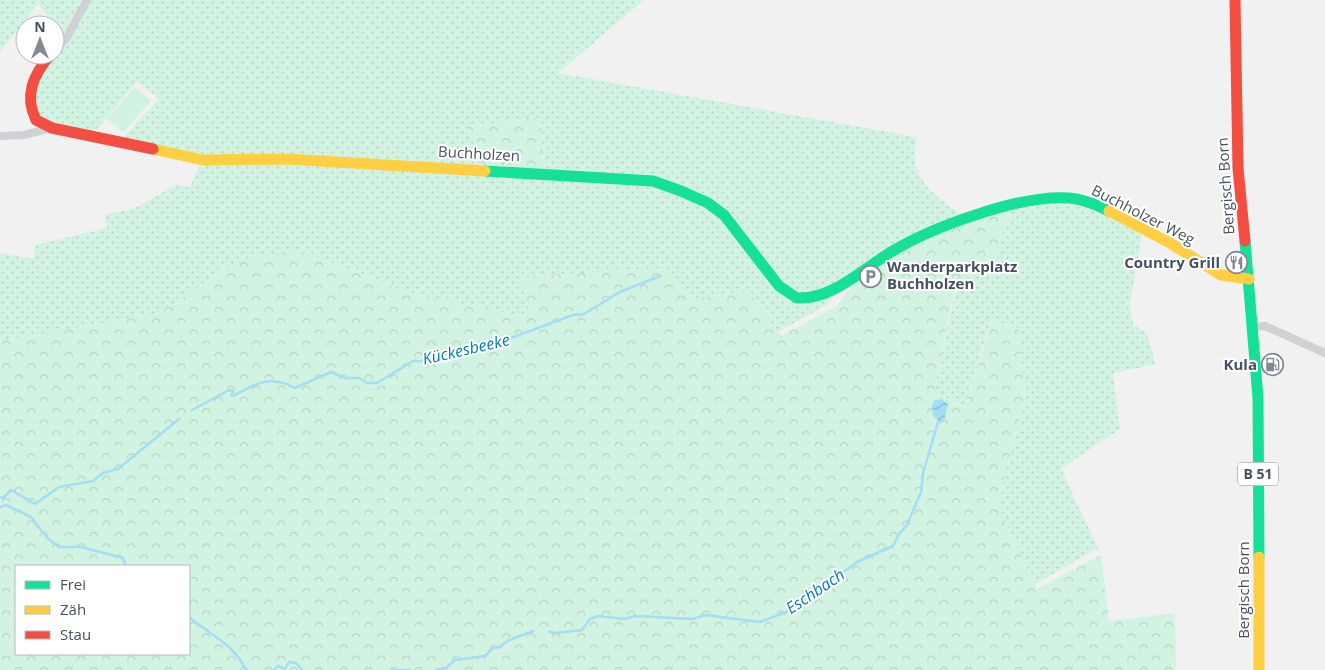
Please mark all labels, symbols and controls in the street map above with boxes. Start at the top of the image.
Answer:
north arrow [15,15,65,65]
text: N [34,17,46,36]
street label: Bergisch Born [1212,137,1238,235]
street label: Buchholzen [438,141,520,165]
street label: Buchholzer Weg [1088,180,1198,249]
restaurant icon: Country Grill [1224,251,1248,275]
place label: Country Grill [1124,252,1220,272]
place label: Wanderparkplatz Buchholzen [887,256,1017,293]
parking icon: Wanderparkplatz Buchholzen [859,264,883,288]
water label: Kückesbeeke [420,328,512,370]
fuel station icon: Kula [1261,353,1285,377]
place label: Kula [1224,354,1257,374]
road number: B 51 [1238,462,1278,486]
street label: Bergisch Born [1233,541,1253,639]
water label: Eschbach [781,563,849,619]
legend [15,565,190,655]
text: Frei [60,574,86,594]
text: Zäh [60,599,86,619]
text: Stau [60,624,91,644]

